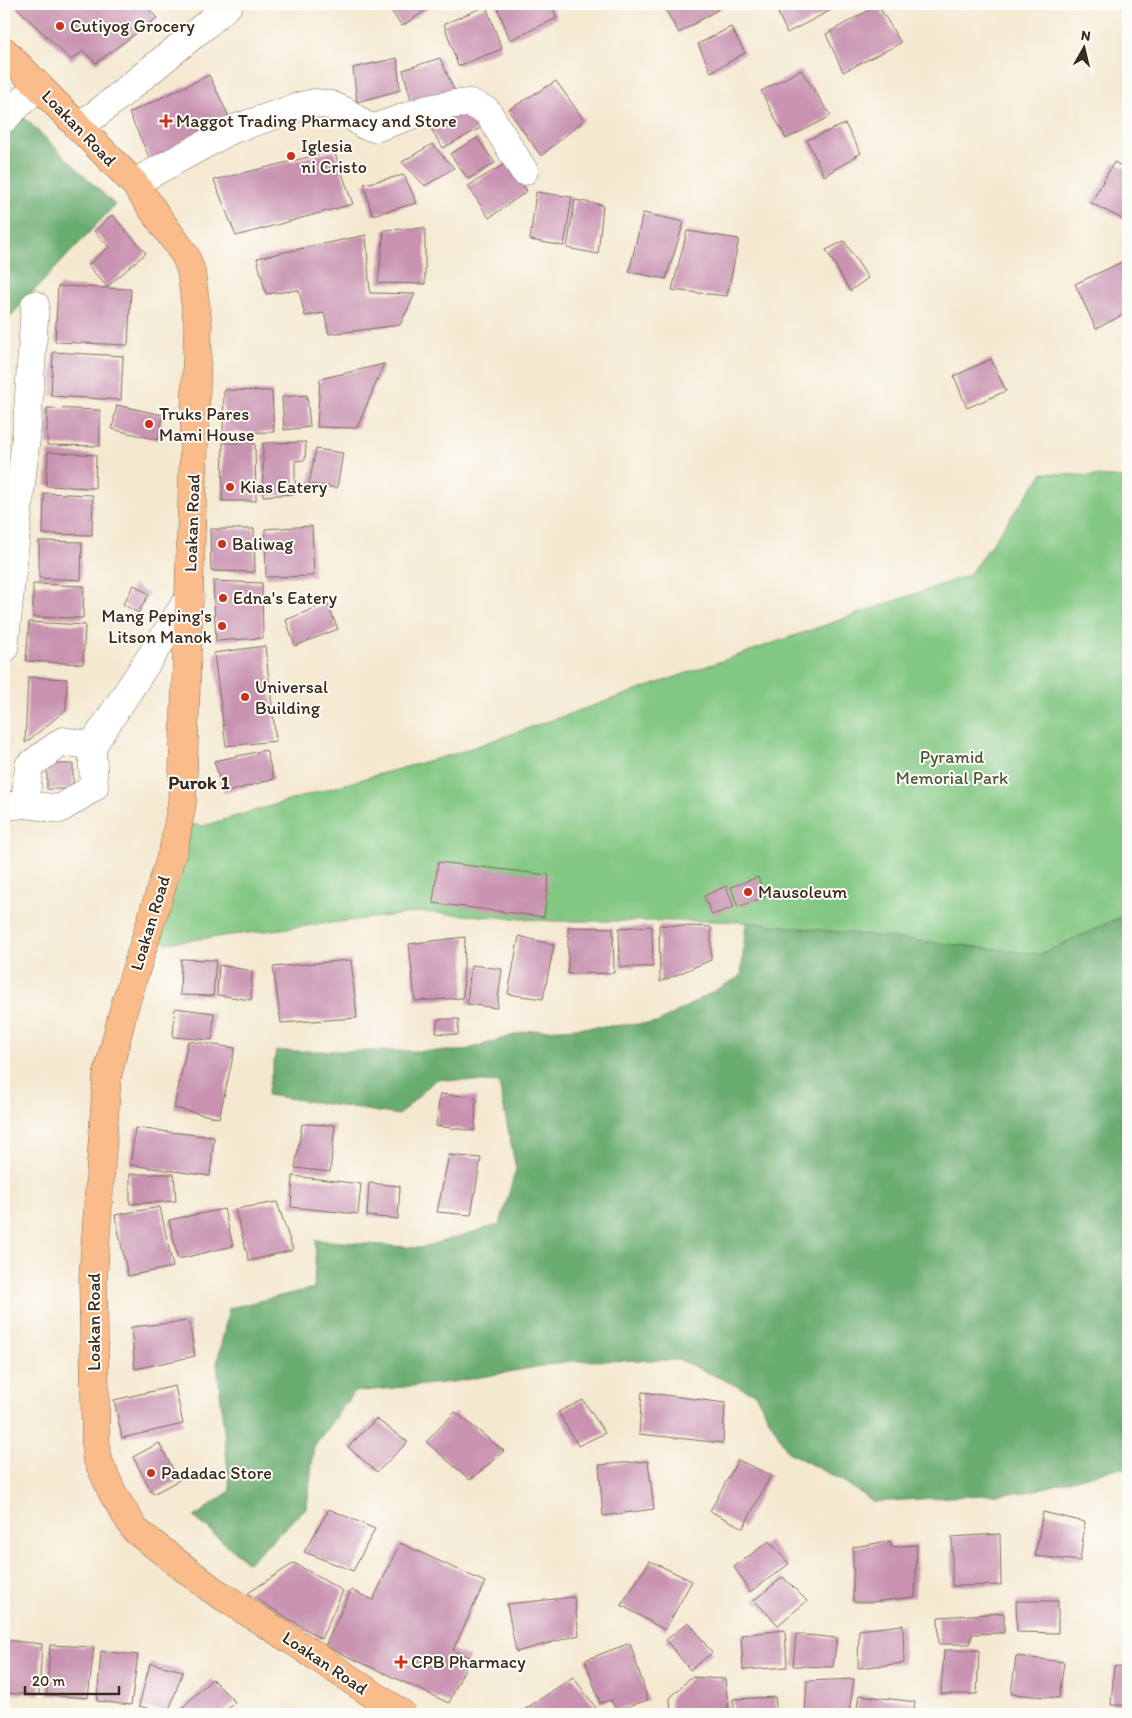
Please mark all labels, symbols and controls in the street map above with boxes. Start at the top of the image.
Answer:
place label: Cutiyog Grocery [70,15,195,37]
marker: Cutiyog Grocery [54,20,66,32]
north arrow [1060,22,1110,72]
text: N [1080,27,1092,45]
street label: Loakan Road [37,85,121,171]
place label: Maggot Trading Pharmacy and Store [176,110,457,132]
marker: Maggot Trading Pharmacy and Store [160,115,172,127]
place label: Iglesia ni Cristo [301,135,367,178]
marker: Iglesia ni Cristo [285,150,297,162]
place label: Truks Pares Mami House [159,403,254,446]
marker: Truks Pares Mami House [143,418,155,430]
street label: Loakan Road [179,473,205,572]
place label: Kias Eatery [240,476,328,498]
marker: Kias Eatery [224,481,236,493]
place label: Baliwag [232,533,294,555]
marker: Baliwag [216,538,228,550]
place label: Edna's Eatery [233,587,337,609]
marker: Edna's Eatery [217,592,229,604]
place label: Mang Peping's Litson Manok [101,605,212,648]
marker: Mang Peping's Litson Manok [216,620,228,632]
place label: Universal Building [255,676,328,719]
marker: Universal Building [239,691,251,703]
park label: Pyramid Memorial Park [896,746,1008,789]
district label: Purok 1 [168,771,230,794]
street label: Loakan Road [125,873,175,973]
place label: Mausoleum [758,881,847,903]
marker: Mausoleum [742,886,754,898]
street label: Loakan Road [83,1273,105,1371]
place label: Padadac Store [161,1462,272,1484]
marker: Padadac Store [145,1467,157,1479]
street label: Loakan Road [278,1626,372,1700]
place label: CPB Pharmacy [411,1651,526,1673]
marker: CPB Pharmacy [395,1656,407,1668]
scale bar [25,1663,119,1695]
text: 20 m [32,1672,66,1690]

